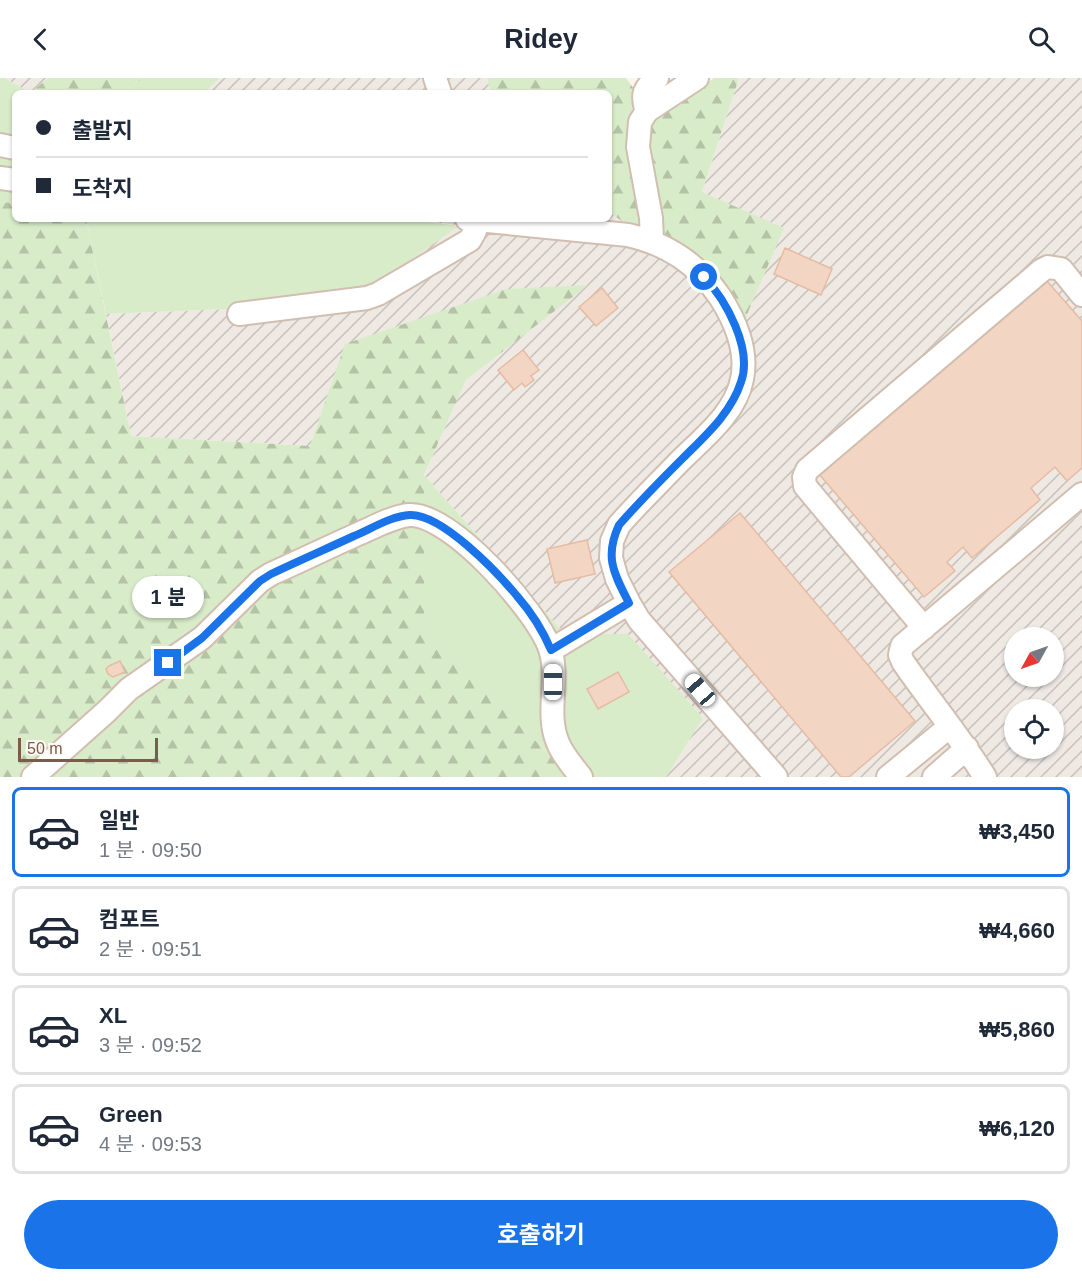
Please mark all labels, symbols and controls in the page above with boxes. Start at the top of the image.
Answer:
icon: back [24,23,57,56]
icon: search [1025,23,1058,56]
text: Ridey [504,24,578,54]
text: 출발지 [72,118,133,143]
text: 도착지 [72,176,133,201]
route start [690,263,717,290]
callout: 1 분 [132,576,204,618]
text: 1 분 [150,586,186,608]
north arrow [1004,627,1064,687]
map controls [1004,627,1064,759]
route end [154,649,181,676]
car [544,664,562,700]
car [681,671,719,709]
button: locate [1004,699,1064,759]
scale bar [18,735,158,762]
text: 50 m [27,740,63,757]
icon: car [27,805,81,859]
text: 일반 [99,808,139,833]
text: ₩3,450 [979,819,1055,844]
text: 1 분 · 09:50 [99,839,202,861]
icon: car [27,904,81,958]
text: 컴포트 [99,907,160,932]
text: ₩4,660 [979,918,1055,943]
text: 2 분 · 09:51 [99,938,202,960]
icon: car [27,1003,81,1057]
text: XL [99,1003,127,1028]
text: ₩5,860 [979,1017,1055,1042]
text: 3 분 · 09:52 [99,1034,202,1056]
icon: car [27,1102,81,1156]
text: Green [99,1102,163,1127]
text: ₩6,120 [979,1116,1055,1141]
text: 4 분 · 09:53 [99,1133,202,1155]
button: 호출하기 [24,1200,1058,1269]

